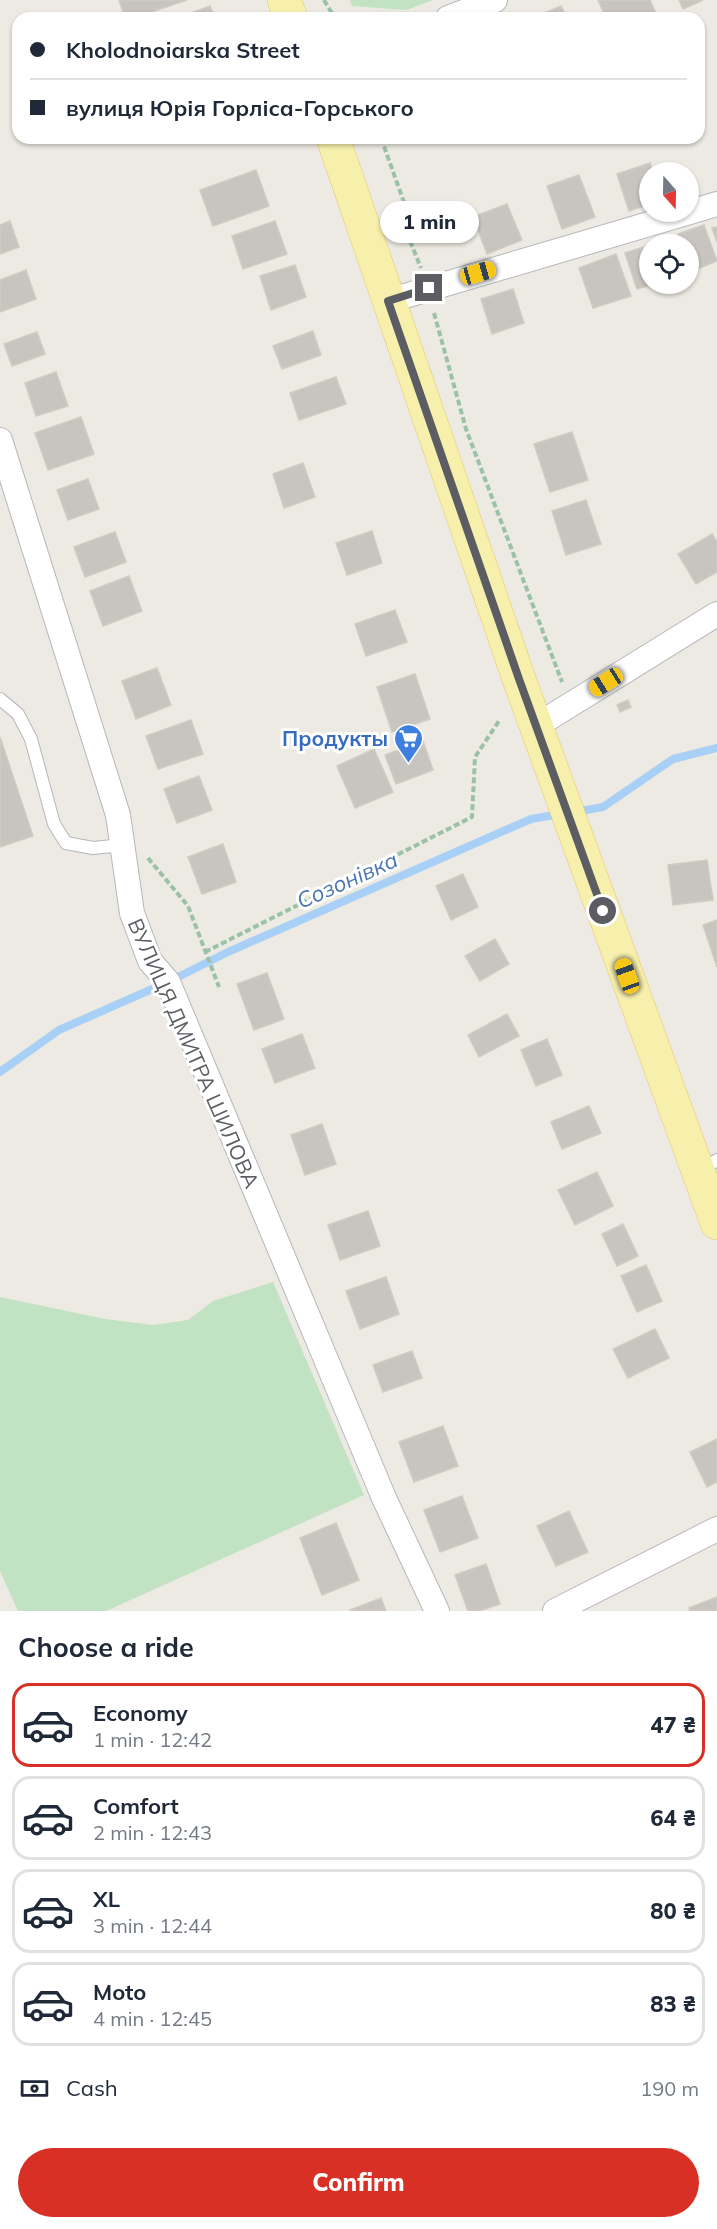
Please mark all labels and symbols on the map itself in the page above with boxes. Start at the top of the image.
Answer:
north arrow [639,162,699,222]
callout: 1 min [380,201,478,243]
car [458,259,498,287]
route end [415,274,442,301]
car [586,665,626,699]
supermarket icon: Продукты [393,722,425,764]
place label: Продукты [282,725,388,751]
water label: Созонівка [292,845,402,915]
route start [589,897,616,924]
street label: ВУЛИЦЯ ДМИТРА ШИЛОВА [123,914,266,1192]
car [612,956,642,996]

